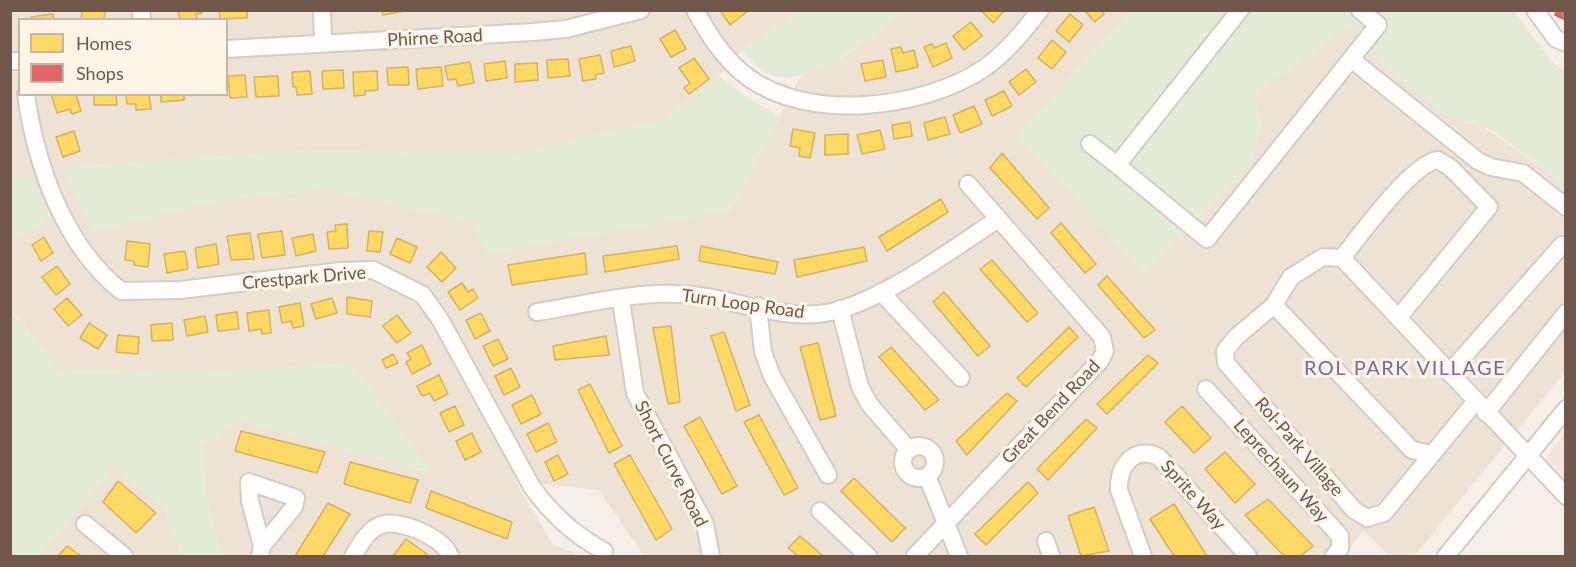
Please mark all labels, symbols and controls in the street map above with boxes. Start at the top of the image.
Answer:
legend [18,18,228,96]
street label: Phirne Road [387,25,483,51]
text: Homes [76,32,132,54]
text: Shops [76,62,124,84]
street label: Crestpark Drive [241,262,367,294]
street label: Turn Loop Road [680,285,806,323]
street label: Great Bend Road [997,356,1105,468]
district label: ROL PARK VILLAGE [1304,357,1506,381]
street label: Rol-Park Village [1250,393,1348,501]
street label: Short Curve Road [630,397,712,531]
street label: Leprechaun Way [1229,415,1333,527]
street label: Sprite Way [1156,456,1230,534]

